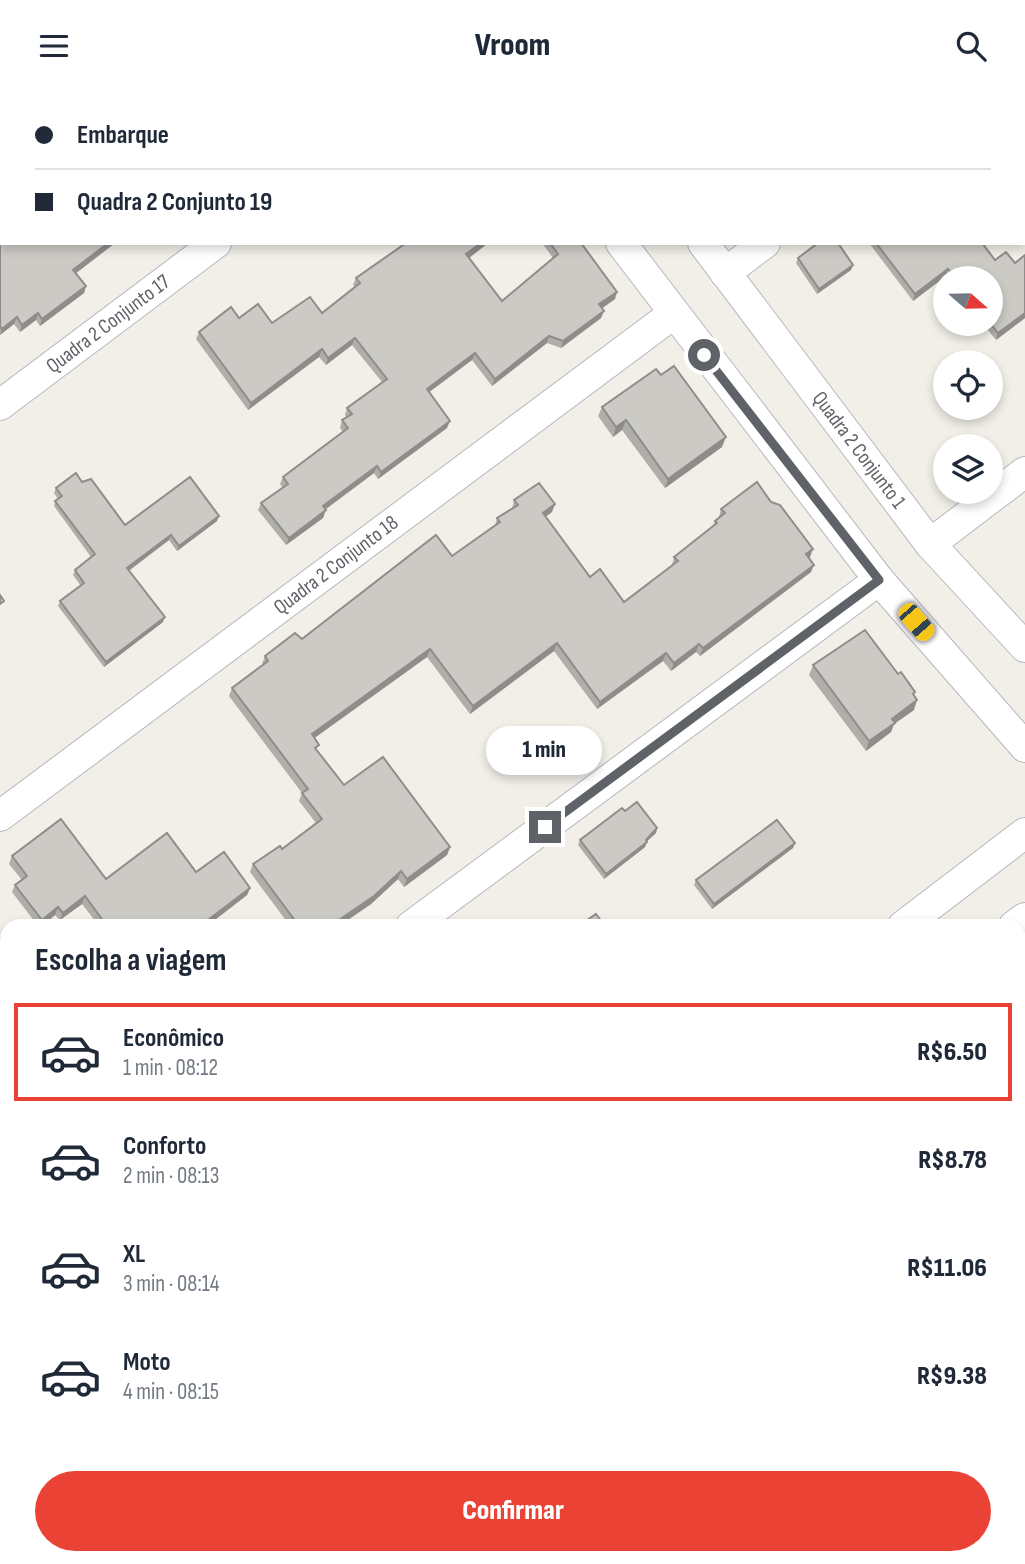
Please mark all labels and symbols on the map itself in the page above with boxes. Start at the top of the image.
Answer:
north arrow [933,266,1003,336]
street label: Quadra 2 Conjunto 17 [41,269,175,379]
route start [688,339,720,371]
street label: Quadra 2 Conjunto 1 [807,387,912,514]
street label: Quadra 2 Conjunto 18 [269,510,403,620]
car [895,599,938,645]
callout: 1 min [487,725,603,775]
route end [529,811,561,843]

